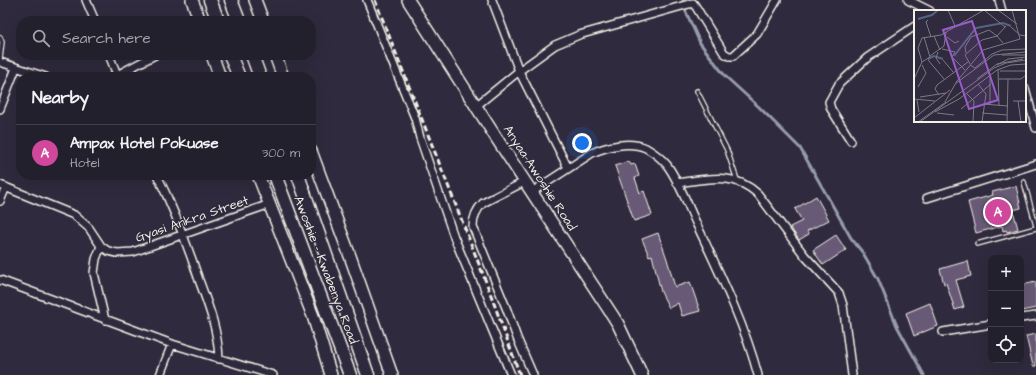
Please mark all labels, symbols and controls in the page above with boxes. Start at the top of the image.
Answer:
inset map [914,10,1026,122]
search box [16,16,316,60]
icon: search [30,27,52,49]
text: Search here [62,28,151,49]
text: Nearby [32,86,89,110]
street label: Anyaa-Awoshie Road [498,122,581,235]
text: Ampax Hotel Pokuase [70,133,219,154]
your location [572,133,592,153]
text: A [41,144,49,162]
text: 300 m [262,144,300,162]
text: Hotel [70,154,100,172]
street label: Gyasi Ankra Street [133,191,252,248]
street label: Awoshie - Kwabenya Road [288,193,363,347]
pin: A [985,197,1011,227]
map controls [988,255,1024,363]
button: + [988,255,1024,291]
button: − [988,291,1024,327]
button: locate [988,327,1024,363]

